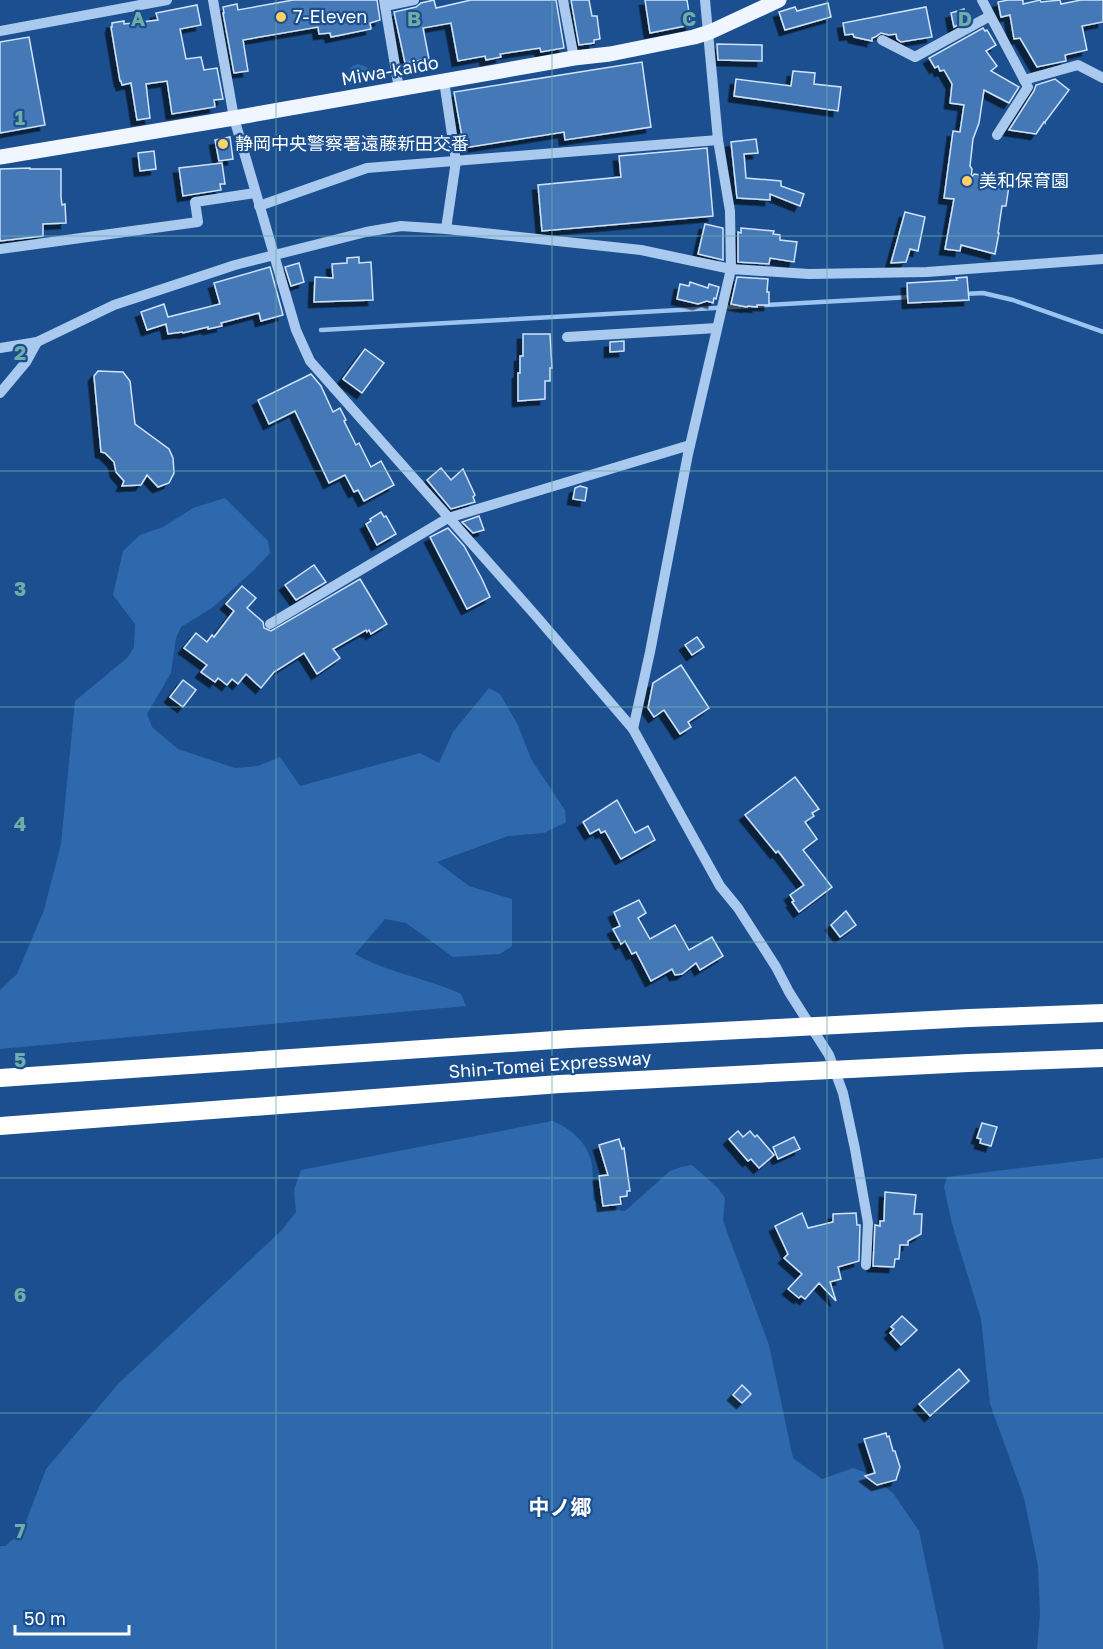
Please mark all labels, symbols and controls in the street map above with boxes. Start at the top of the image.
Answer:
place label: 7-Eleven [293,5,367,27]
text: A [131,6,145,30]
text: B [407,6,421,30]
text: C [682,6,696,30]
text: D [958,6,972,30]
marker: 7-Eleven [274,10,288,24]
street label: Miwa-kaido [339,51,440,89]
text: 1 [15,105,25,129]
place label: 静岡中央警察署遠藤新田交番 [235,132,469,154]
marker: 静岡中央警察署遠藤新田交番 [216,137,230,151]
place label: 美和保育園 [979,169,1069,191]
marker: 美和保育園 [960,174,974,188]
text: 2 [14,340,26,364]
text: 3 [14,576,26,600]
text: 4 [14,811,26,835]
street label: Shin-Tomei Expressway [448,1046,652,1082]
text: 5 [14,1047,26,1071]
text: 6 [14,1282,26,1306]
district label: 中ノ郷 [529,1494,592,1520]
text: 7 [15,1518,26,1542]
scale bar [15,1598,129,1636]
text: 50 m [24,1607,66,1629]

